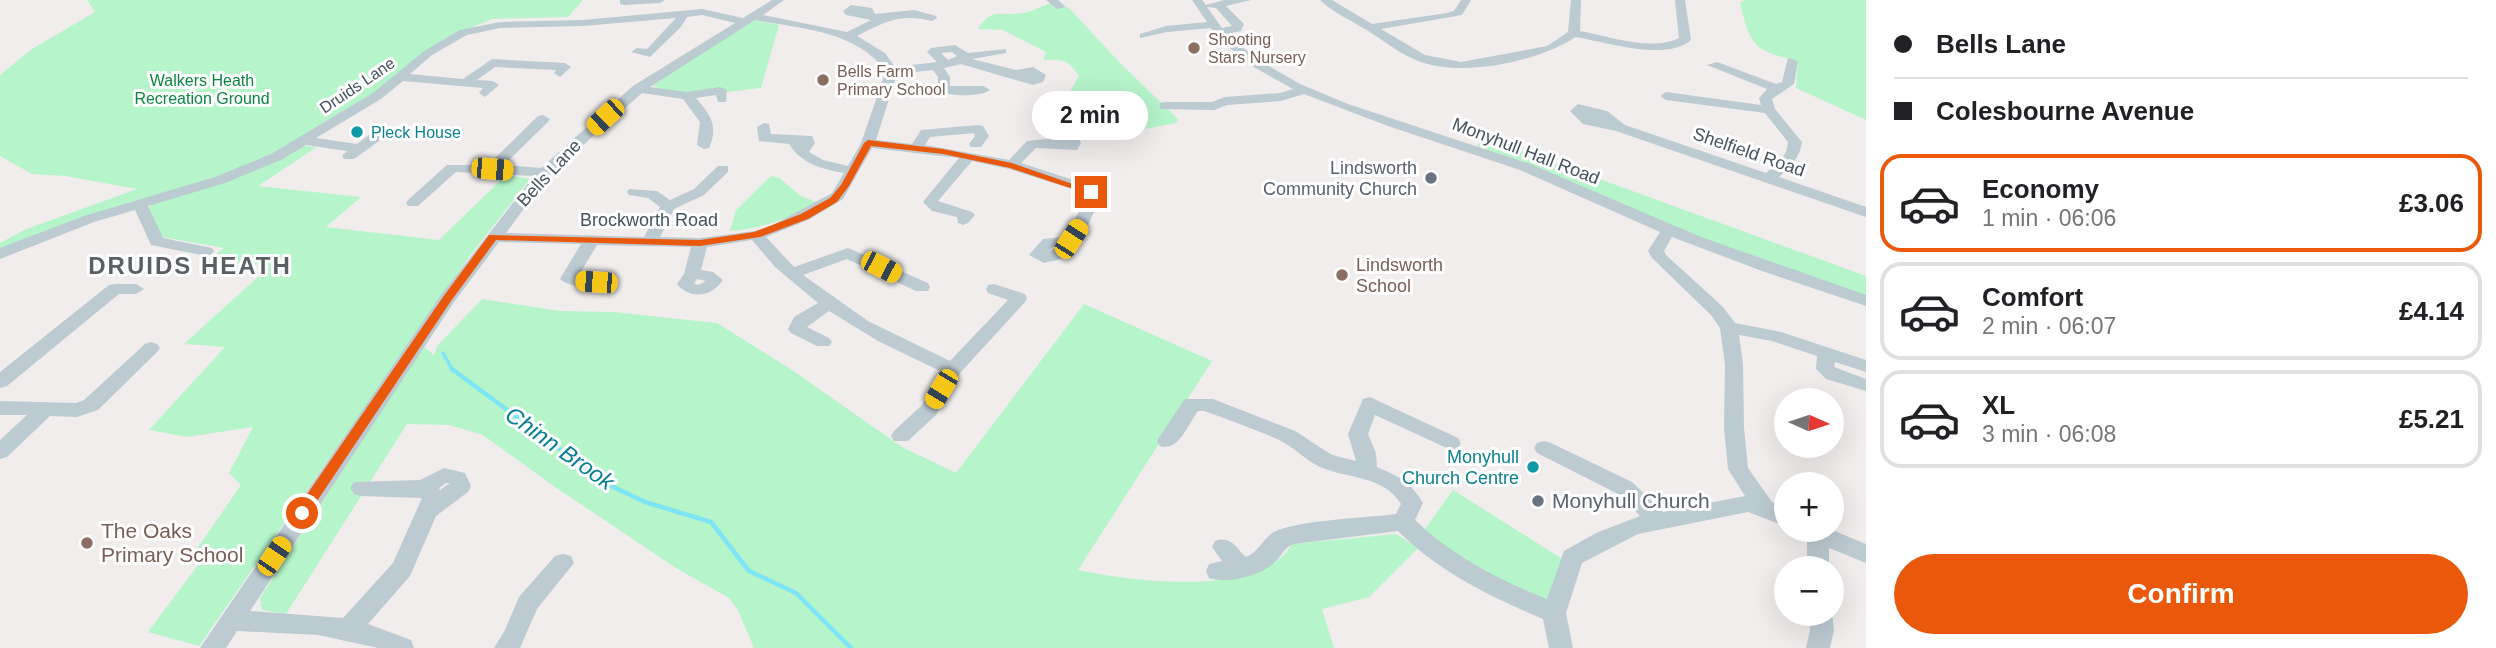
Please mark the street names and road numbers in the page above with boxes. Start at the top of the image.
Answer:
street label: Druids Lane [317,54,398,117]
street label: Monyhull Hall Road [1450,114,1602,188]
street label: Shelfield Road [1690,123,1808,181]
street label: Bells Lane [513,135,585,211]
street label: Brockworth Road [580,210,718,230]

